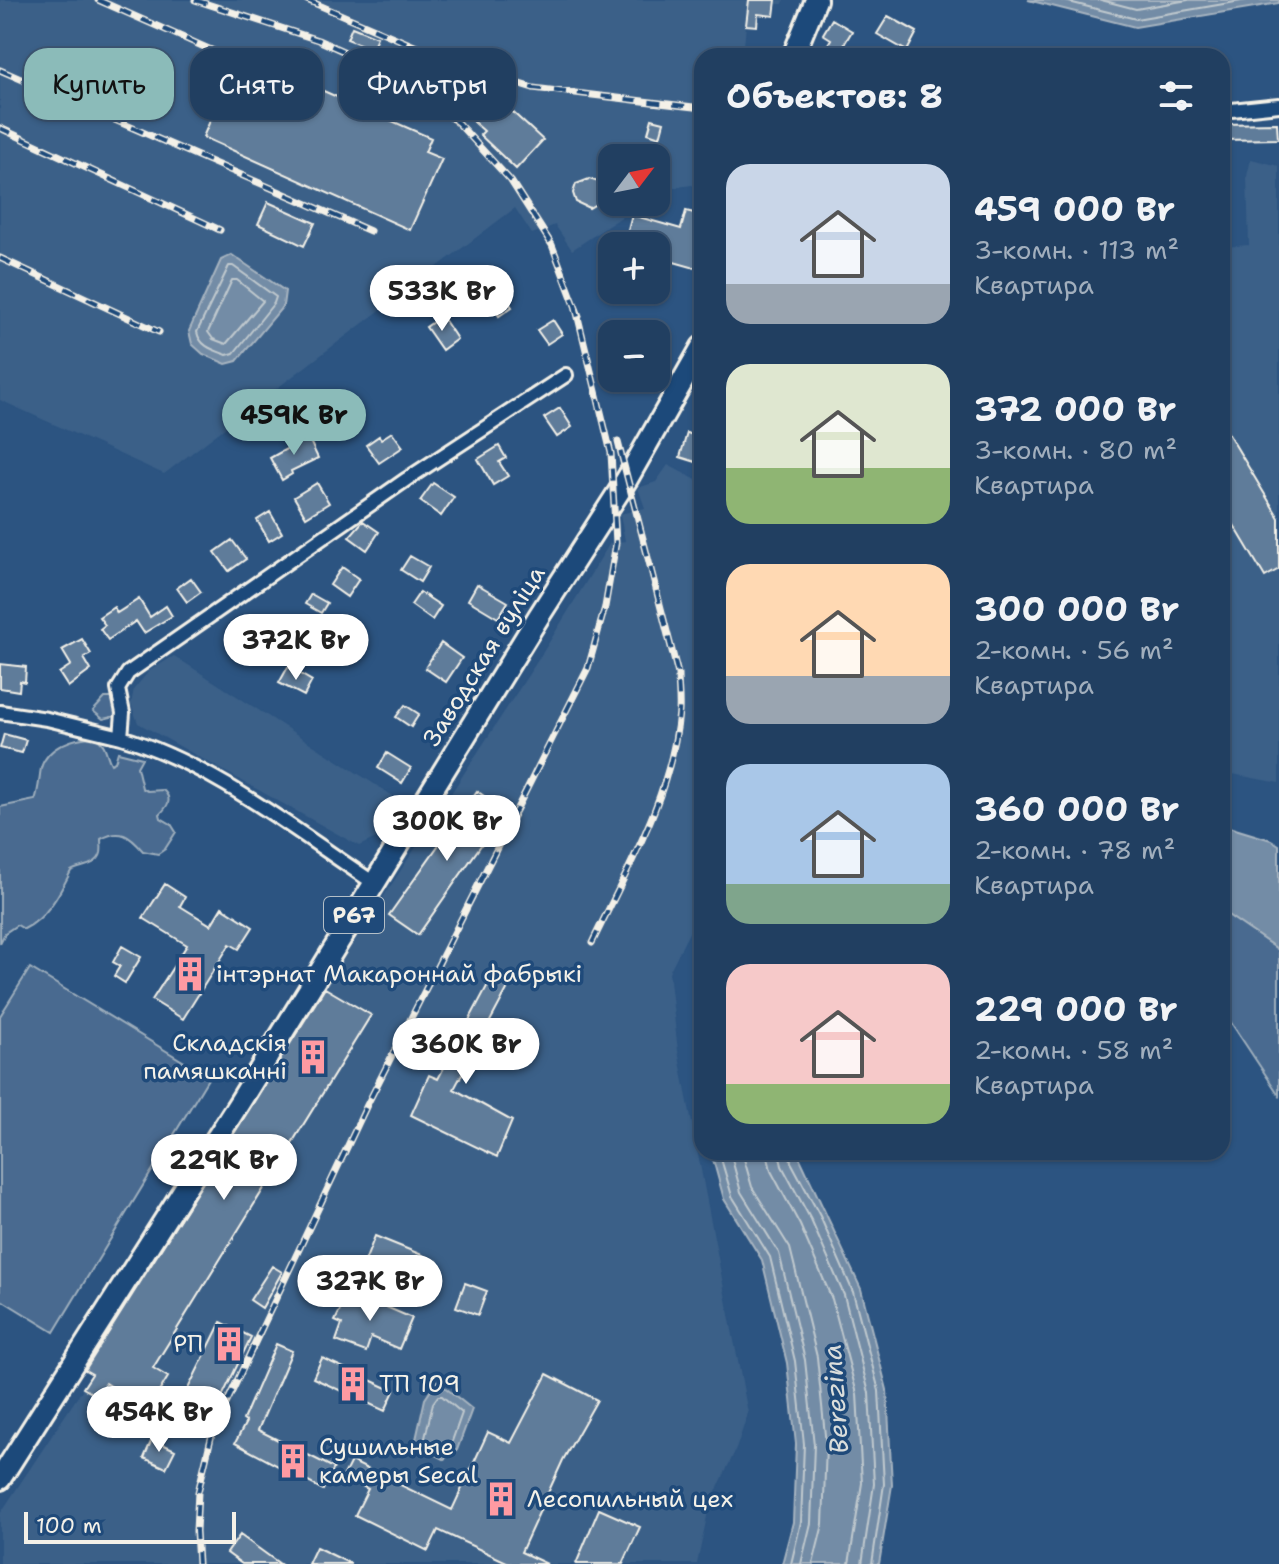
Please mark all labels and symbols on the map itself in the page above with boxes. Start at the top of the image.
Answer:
north arrow [598,144,670,216]
pin: 533K Br [368,265,516,333]
pin: 459K Br [220,389,368,457]
street label: Заводская вуліца [416,560,552,752]
pin: 372K Br [222,614,370,682]
pin: 300K Br [373,795,521,863]
road number: Р67 [324,897,384,933]
building icon: інтэрнат Макароннай фабрыкі [171,955,209,993]
place label: інтэрнат Макароннай фабрыкі [216,958,582,990]
pin: 360K Br [392,1018,540,1086]
place label: Складскія памяшканні [143,1027,287,1087]
building icon: Складскія памяшканні [294,1038,332,1076]
pin: 229K Br [150,1134,298,1202]
pin: 327K Br [296,1255,444,1323]
building icon: РП [210,1325,248,1363]
place label: РП [173,1328,203,1360]
water label: Berezina [814,1343,856,1455]
building icon: ТП 109 [334,1365,372,1403]
place label: ТП 109 [379,1368,460,1400]
pin: 454K Br [85,1386,233,1454]
place label: Сушильные камеры Secal [319,1431,478,1491]
building icon: Сушильные камеры Secal [274,1442,312,1480]
building icon: Лесопильный цех [482,1480,520,1518]
place label: Лесопильный цех [527,1483,733,1515]
scale bar [24,1508,236,1544]

